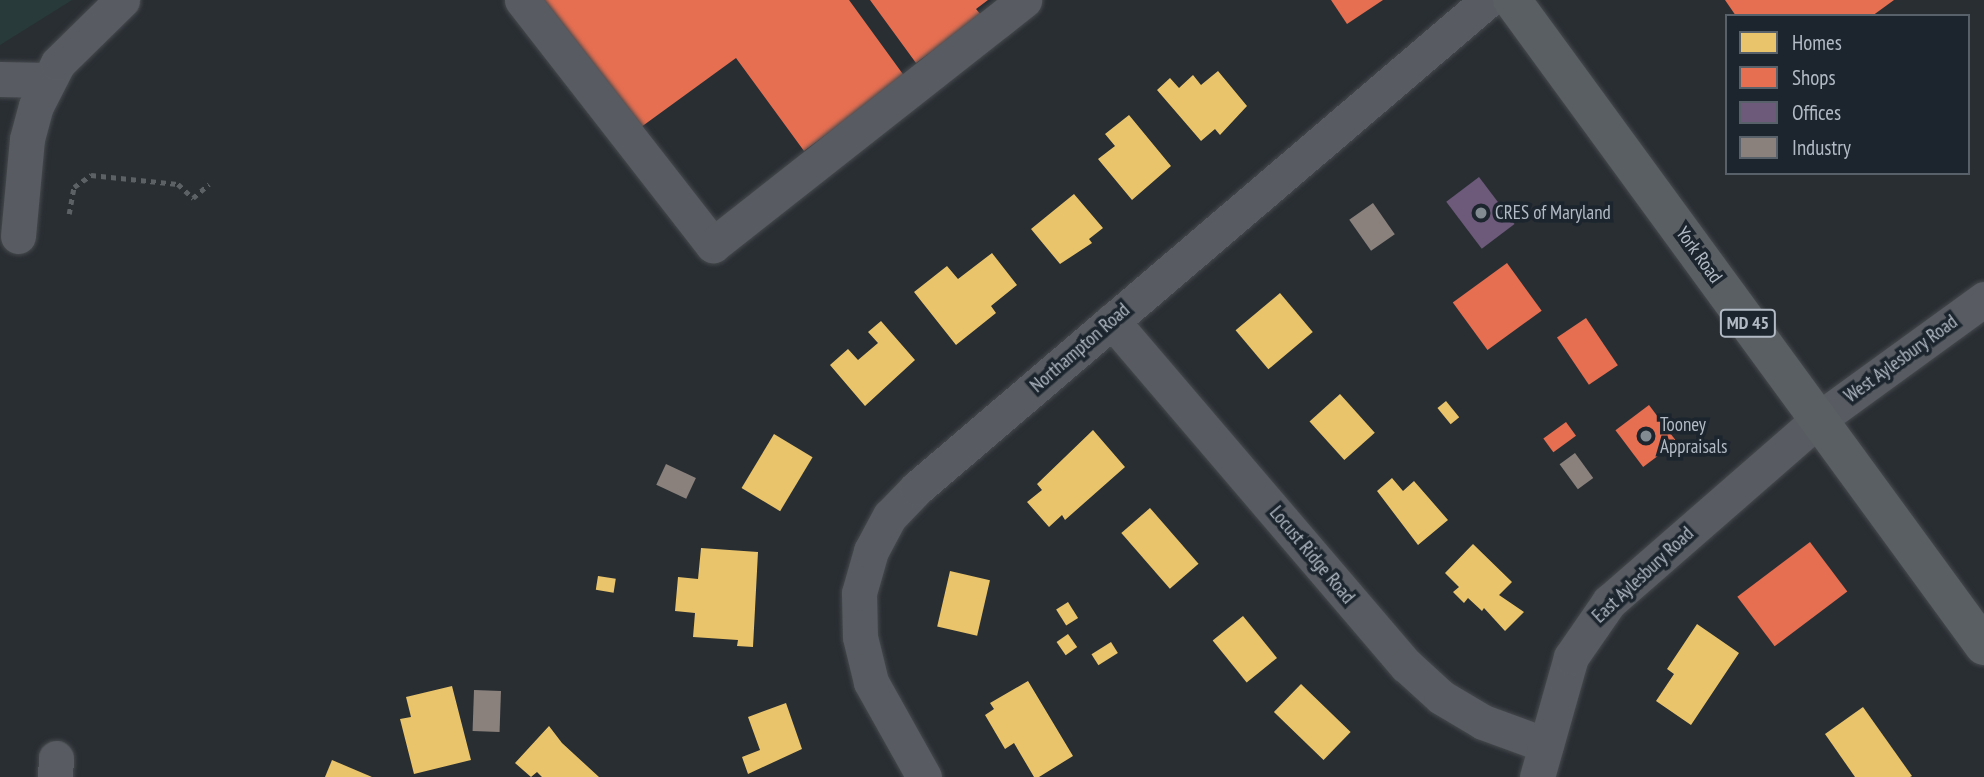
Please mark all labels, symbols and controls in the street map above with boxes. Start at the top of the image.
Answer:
legend [1725,14,1970,175]
text: Homes [1792,29,1842,56]
text: Shops [1792,64,1836,91]
text: Offices [1792,99,1841,126]
text: Industry [1792,134,1851,161]
place label: CRES of Maryland [1495,202,1611,224]
marker: CRES of Maryland [1473,205,1489,221]
street label: York Road [1671,222,1727,288]
street label: Northampton Road [1026,299,1134,397]
road number: MD 45 [1718,309,1778,338]
street label: West Aylesbury Road [1840,310,1962,408]
place label: Tooney Appraisals [1660,414,1727,458]
marker: Tooney Appraisals [1638,428,1654,444]
street label: Locust Ridge Road [1265,502,1359,608]
street label: East Aylesbury Road [1587,522,1699,628]

